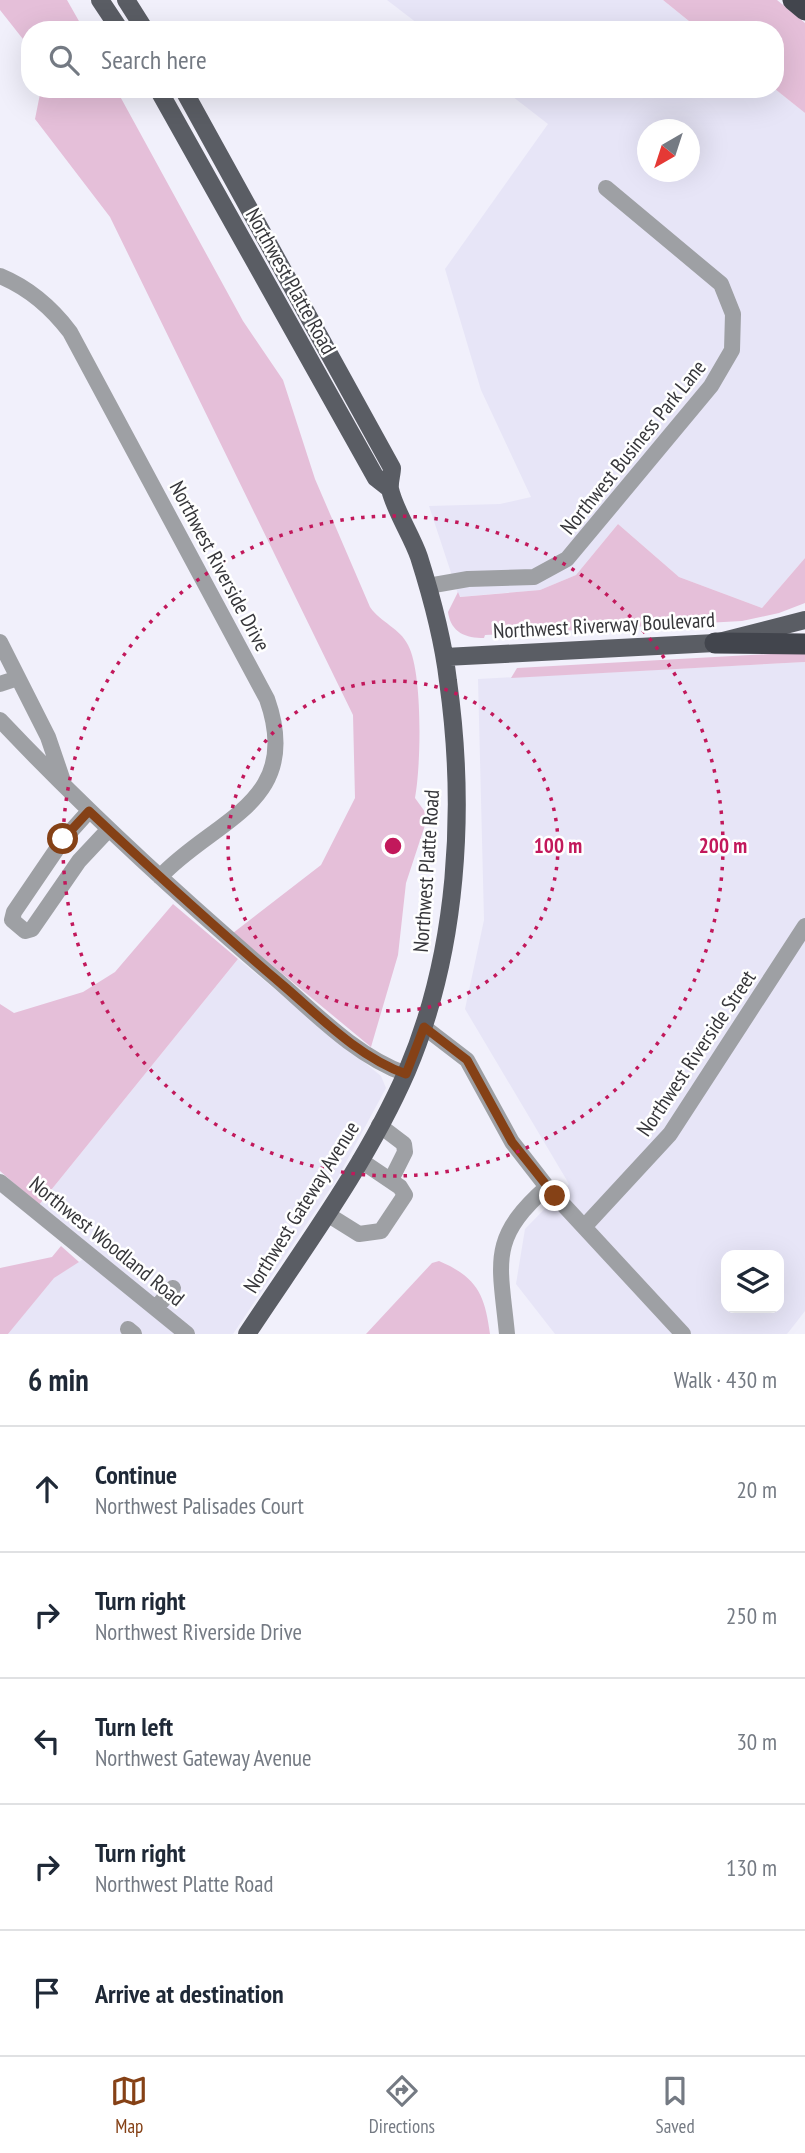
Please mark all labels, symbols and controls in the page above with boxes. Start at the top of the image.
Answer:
search box [21,21,784,98]
icon: search [45,41,83,79]
text: Search here [101,43,207,76]
north arrow [637,119,700,182]
street label: Northwest Platte Road [240,203,342,359]
street label: Northwest Business Park Lane [554,354,712,540]
street label: Northwest Riverside Drive [164,476,276,656]
street label: Northwest Riverway Boulevard [492,606,716,644]
street label: Northwest Platte Road [407,789,445,953]
route start [47,823,78,854]
text: 100 m [534,832,582,859]
text: 200 m [699,832,747,859]
centre of rings [381,834,405,858]
street label: Northwest Riverside Street [630,965,762,1141]
street label: Northwest Gateway Avenue [237,1116,365,1298]
street label: Northwest Woodland Road [24,1170,190,1312]
route end [539,1180,570,1211]
map controls [721,1250,784,1313]
button: layers [721,1250,784,1313]
text: 6 min [28,1360,89,1399]
text: Walk · 430 m [674,1365,777,1394]
text: Continue [95,1458,177,1491]
icon: ahead [28,1470,66,1508]
text: 20 m [736,1475,777,1504]
text: Northwest Palisades Court [95,1491,304,1520]
text: Turn right [95,1584,186,1617]
icon: right [28,1596,66,1634]
text: 250 m [726,1601,777,1630]
text: Northwest Riverside Drive [95,1617,302,1646]
text: Turn left [95,1710,173,1743]
icon: left [28,1722,66,1760]
text: 30 m [736,1727,777,1756]
text: Northwest Gateway Avenue [95,1743,312,1772]
text: Turn right [95,1836,186,1869]
icon: right [28,1848,66,1886]
text: 130 m [726,1853,777,1882]
text: Northwest Platte Road [95,1869,273,1898]
icon: arrive [28,1974,66,2012]
text: Arrive at destination [95,1977,284,2010]
tab: Map [110,2072,148,2138]
tab: Directions [369,2072,435,2138]
tab: Saved [656,2072,695,2138]

